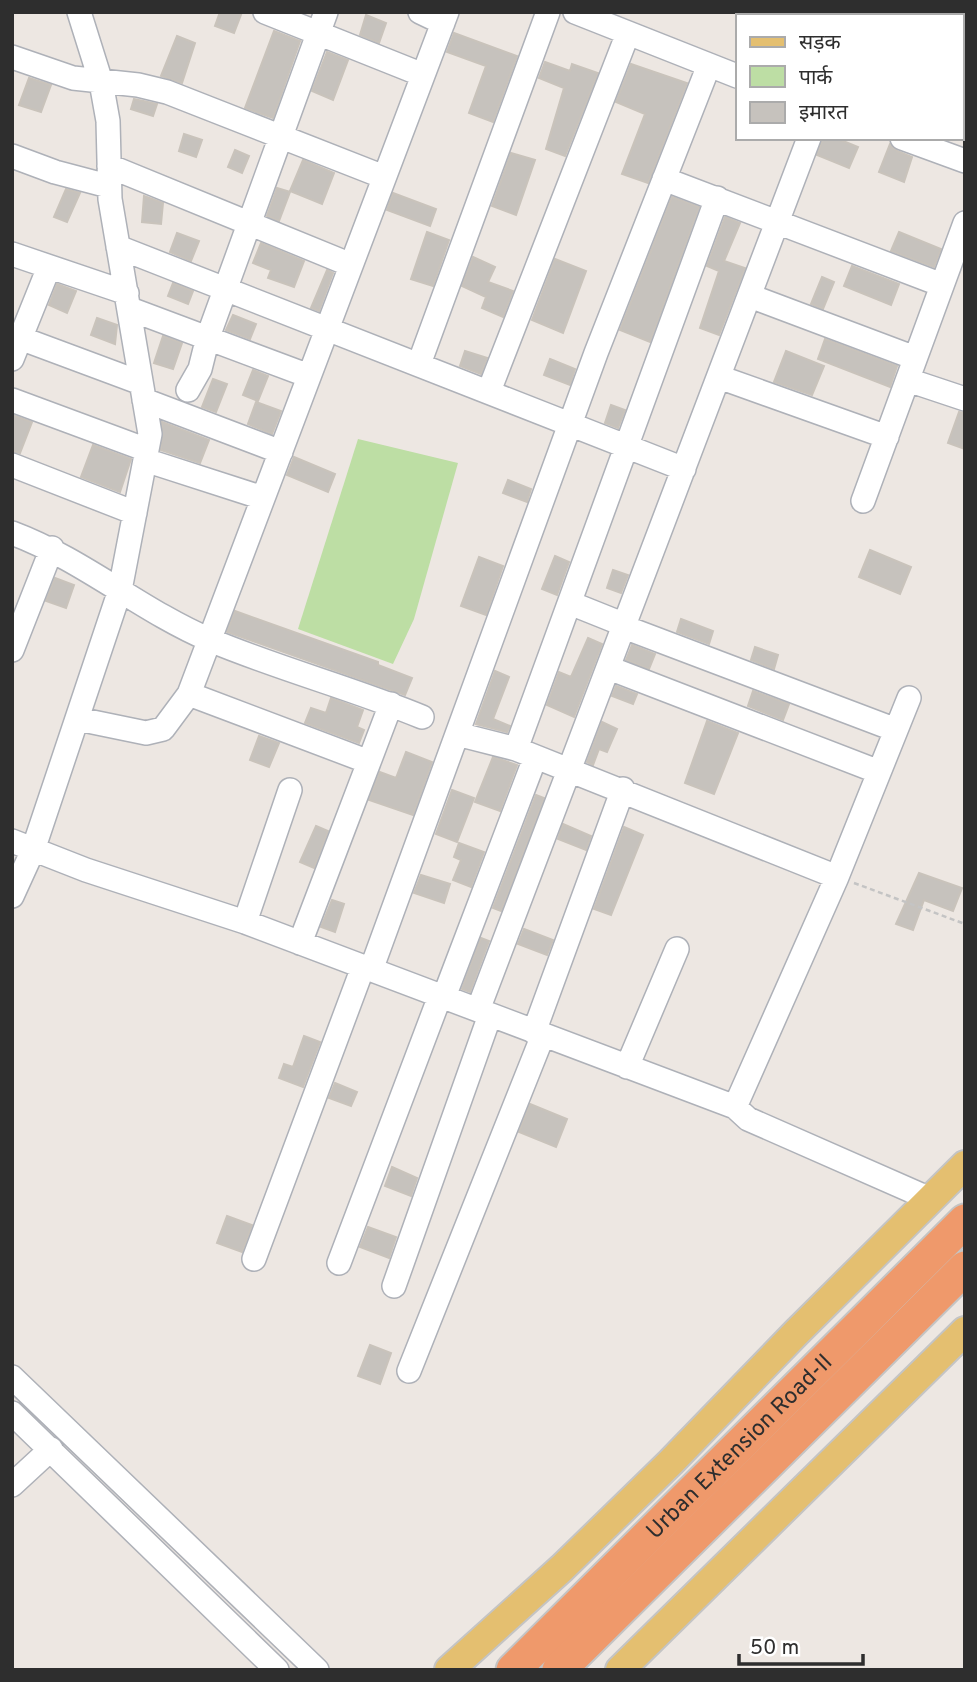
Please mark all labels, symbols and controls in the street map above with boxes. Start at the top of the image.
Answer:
legend [736,14,963,140]
text: सड़क [799,30,841,57]
text: पार्क [799,65,833,92]
text: इमारत [799,100,849,127]
street label: Urban Extension Road-II [641,1349,840,1546]
scale bar [739,1622,863,1666]
text: 50 m [750,1635,799,1662]

